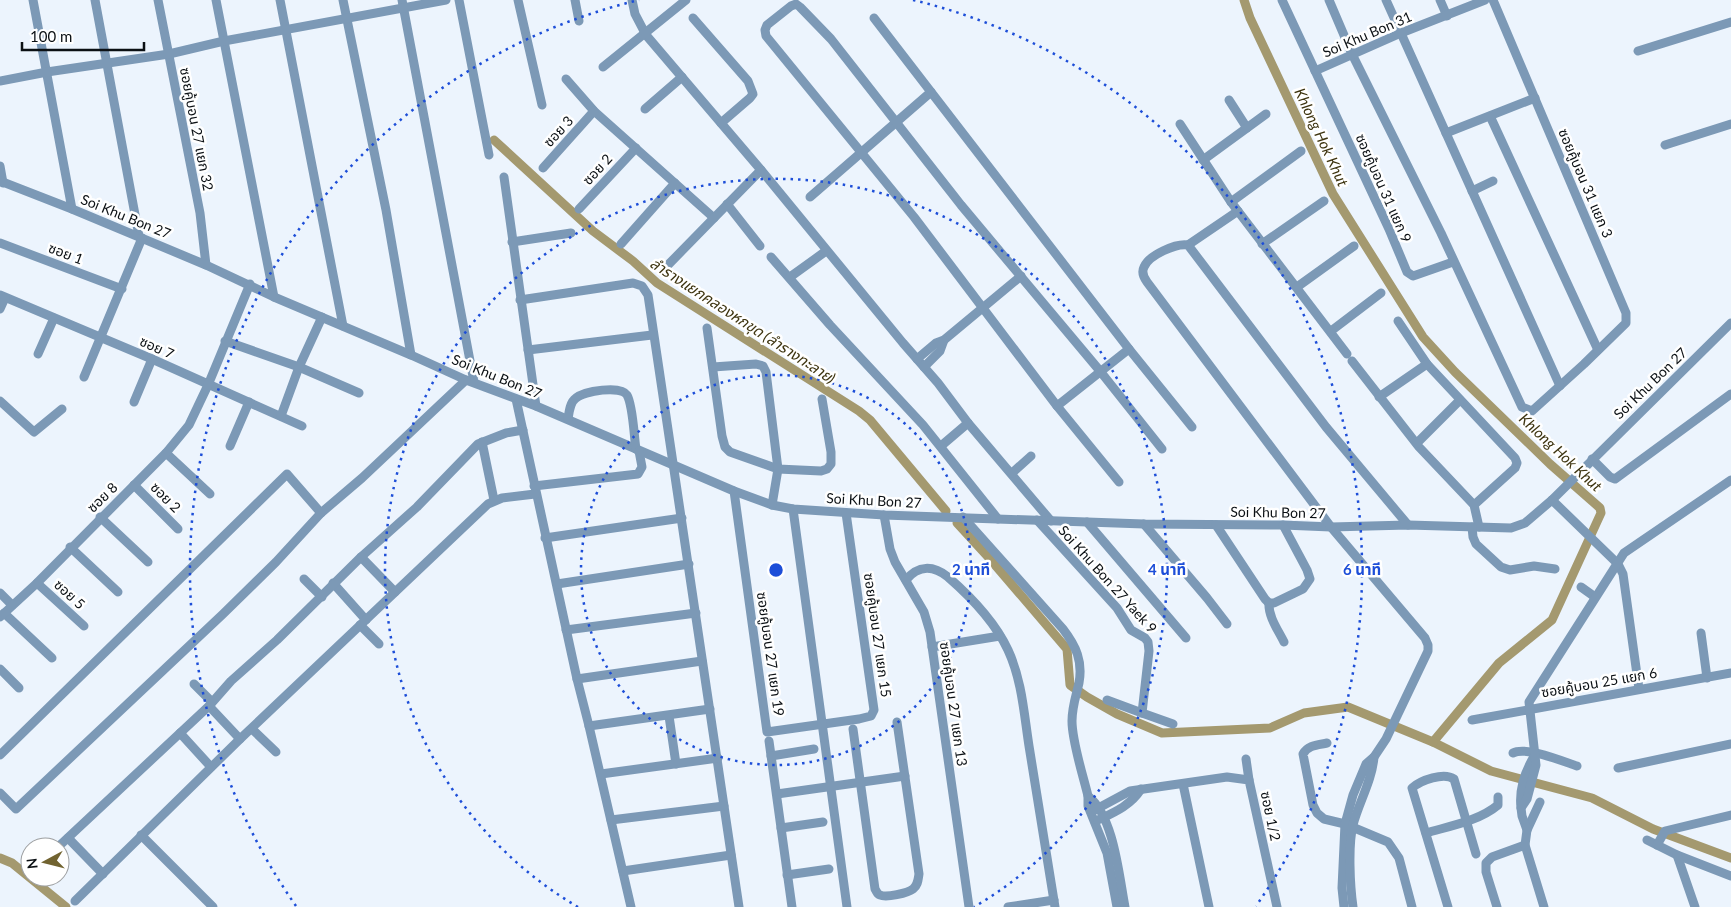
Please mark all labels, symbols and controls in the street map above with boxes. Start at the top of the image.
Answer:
street label: Soi Khu Bon 31 [1320,8,1414,60]
scale bar [22,20,145,52]
text: 100 m [30,27,72,45]
street label: ซอยคู้บอน 27 แยก 32 [176,66,217,192]
water label: Khlong Hok Khut [1291,85,1353,190]
street label: ซอย 3 [540,112,576,150]
street label: ซอยคู้บอน 31 แยก 3 [1554,126,1617,241]
street label: ซอยคู้บอน 31 แยก 9 [1351,131,1416,245]
street label: ซอย 2 [579,150,615,188]
street label: Soi Khu Bon 27 [79,190,173,242]
street label: ซอย 1 [46,239,86,267]
water label: ลำรางแยกคลองหกขุด (ลำรางทะลาย) [647,253,839,388]
street label: ซอย 7 [137,332,177,362]
street label: Soi Khu Bon 27 [1610,344,1690,422]
street label: Soi Khu Bon 27 [450,350,544,402]
water label: Khlong Hok Khut [1516,409,1607,495]
street label: ซอย 8 [83,478,121,516]
street label: ซอย 2 [147,478,185,516]
street label: Soi Khu Bon 27 [826,489,922,511]
street label: Soi Khu Bon 27 [1230,503,1326,521]
street label: Soi Khu Bon 27 Yaek 9 [1055,522,1161,636]
text: 2 นาที [952,560,990,578]
text: 4 นาที [1148,560,1186,578]
text: 6 นาที [1343,560,1381,578]
centre of rings [767,561,785,579]
street label: ซอยคู้บอน 27 แยก 15 [860,572,895,698]
street label: ซอย 5 [51,576,89,612]
street label: ซอยคู้บอน 27 แยก 19 [753,591,788,717]
street label: ซอยคู้บอน 27 แยก 13 [936,641,971,767]
street label: ซอยคู้บอน 25 แยก 6 [1540,663,1658,702]
street label: ซอย 1/2 [1257,790,1285,842]
north arrow [20,837,70,887]
text: N [23,857,41,870]

